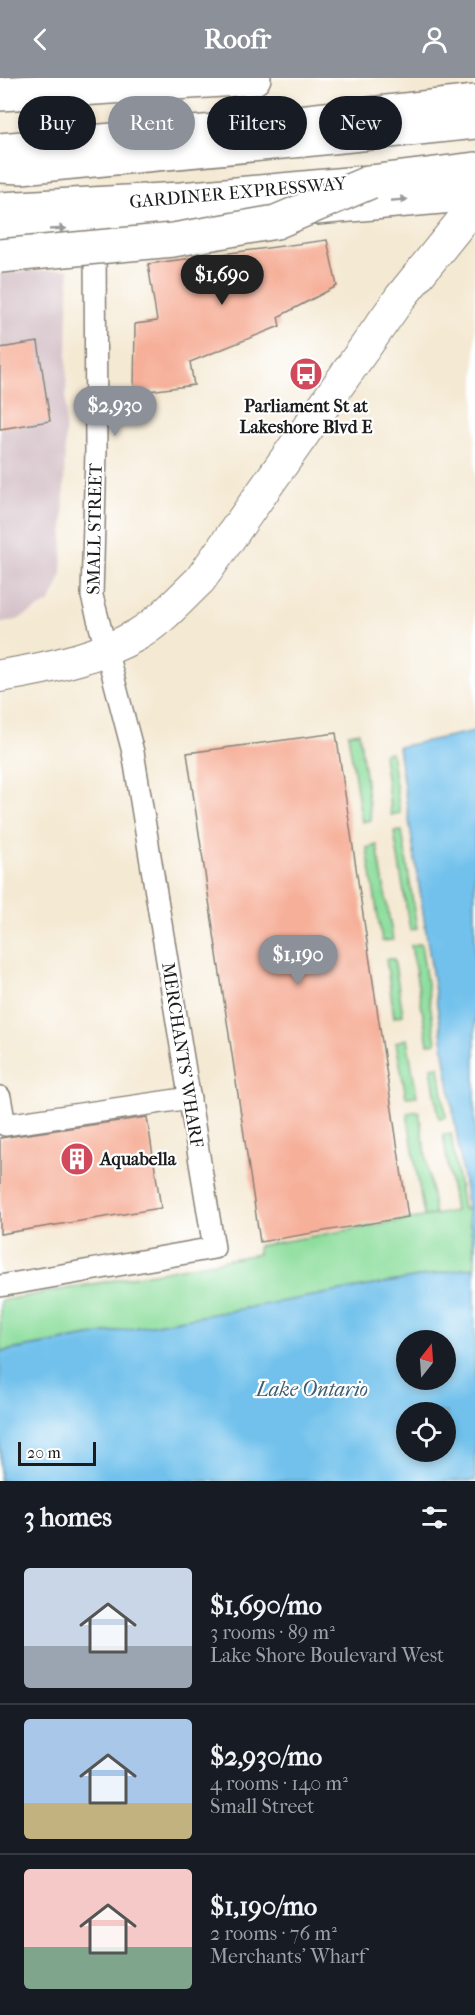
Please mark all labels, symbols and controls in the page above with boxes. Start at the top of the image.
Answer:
icon: back [24,23,57,56]
text: Roofr [204,23,271,55]
icon: person [418,23,451,56]
chip: Buy [18,96,96,150]
chip: Rent [108,96,195,150]
chip: Filters [207,96,307,150]
chip: New [319,96,402,150]
street label: GARDINER EXPRESSWAY [129,173,348,213]
one-way arrow [390,195,409,205]
one-way arrow [49,225,68,234]
pin: $1,690 [173,255,271,306]
text: $1,690 [195,263,249,286]
bus stop icon: Parliament St at Lakeshore Blvd E [288,356,324,392]
pin: $2,930 [66,386,164,437]
text: $2,930 [88,394,142,417]
place label: Parliament St at Lakeshore Blvd E [240,396,372,438]
street label: SMALL STREET [83,462,107,595]
pin: $1,190 [249,935,347,986]
text: $1,190 [273,943,323,966]
street label: MERCHANTS' WHARF [157,961,207,1149]
building icon: Aquabella [59,1141,95,1177]
place label: Aquabella [99,1149,177,1170]
north arrow [396,1330,456,1390]
map controls [396,1330,456,1462]
water label: Lake Ontario [254,1378,368,1401]
button: locate [396,1402,456,1462]
scale bar [18,1439,96,1466]
text: 20 m [27,1443,61,1462]
icon: filters [418,1501,451,1534]
text: 3 homes [24,1502,112,1533]
text: $1,690/mo [210,1590,322,1621]
icon: home [72,1592,144,1664]
text: 3 rooms · 89 m² [210,1621,335,1644]
text: Lake Shore Boulevard West [210,1644,444,1667]
text: $2,930/mo [210,1741,322,1772]
icon: home [72,1743,144,1815]
text: 4 rooms · 140 m² [210,1772,348,1795]
text: Small Street [210,1795,314,1818]
text: $1,190/mo [210,1891,317,1922]
icon: home [72,1893,144,1965]
text: 2 rooms · 76 m² [210,1922,337,1945]
text: Merchants' Wharf [210,1945,365,1968]

